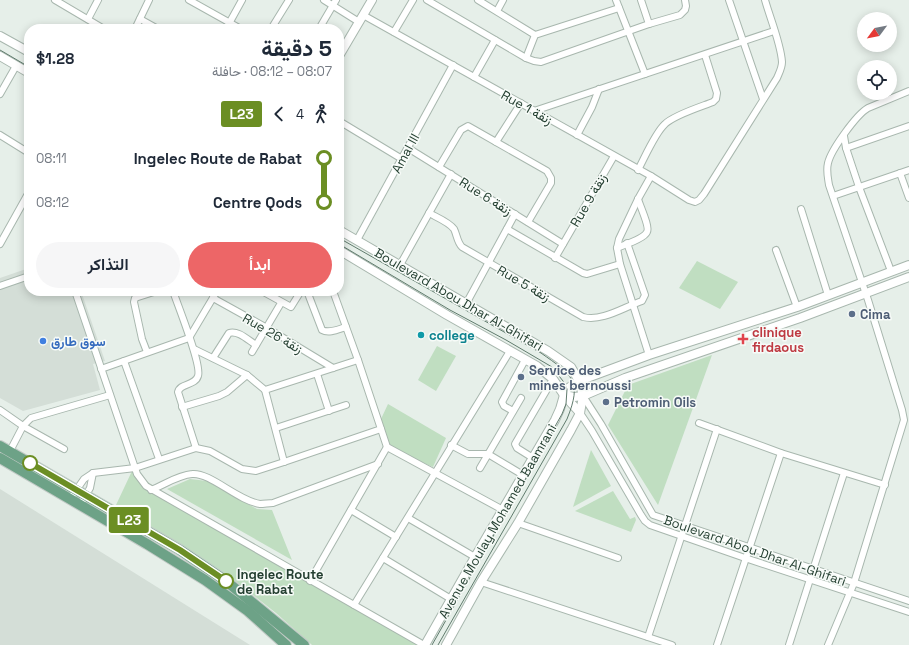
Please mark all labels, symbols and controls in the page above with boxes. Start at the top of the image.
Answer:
north arrow [857,12,897,52]
map controls [857,12,897,100]
text: 5 دقيقة [261,34,332,62]
text: $1.28 [36,49,74,68]
button: locate [857,60,897,100]
text: 08:07 – 08:12 · حافلة [212,63,332,80]
street label: Rue 1 زنقة [498,86,556,129]
icon: back [268,103,290,125]
icon: walk [310,103,332,125]
text: L23 [229,105,254,123]
text: 4 [296,106,304,123]
street label: Amal III [388,130,423,176]
text: Ingelec Route de Rabat [134,149,302,168]
text: 08:11 [36,150,67,167]
street label: Rue 9 زنقة [566,170,611,230]
street label: Rue 6 زنقة [456,174,515,219]
text: Centre Qods [213,193,302,212]
text: 08:12 [36,194,69,211]
button: التذاكر [36,242,180,288]
button: ابدأ [188,242,332,288]
street label: Boulevard Abou Dhar Al-Ghifari [371,244,546,355]
street label: Rue 5 زنقة [494,261,553,305]
place label: Cima [860,306,891,323]
street label: Rue 26 زنقة [240,309,306,358]
marker: Cima [847,309,857,319]
place label: clinique firdaous [752,324,804,356]
place label: college [429,327,475,344]
marker: college [416,330,426,340]
place label: سوق طارق [51,333,106,350]
marker: clinique firdaous [737,333,749,345]
marker: سوق طارق [38,336,48,346]
place label: Service des mines bernoussi [529,362,631,394]
marker: Service des mines bernoussi [516,372,526,382]
place label: Petromin Oils [614,394,696,411]
marker: Petromin Oils [601,397,611,407]
street label: Avenue Moulay Mohamed Baamrani [435,421,560,621]
unlabelled marker [22,455,38,471]
line badge: L23 [106,507,152,533]
text: L23 [117,511,141,529]
street label: Boulevard Abou Dhar Al-Ghifari [661,511,848,590]
place label: Ingelec Route de Rabat [237,566,324,598]
marker: Ingelec Route de Rabat [218,573,234,589]

